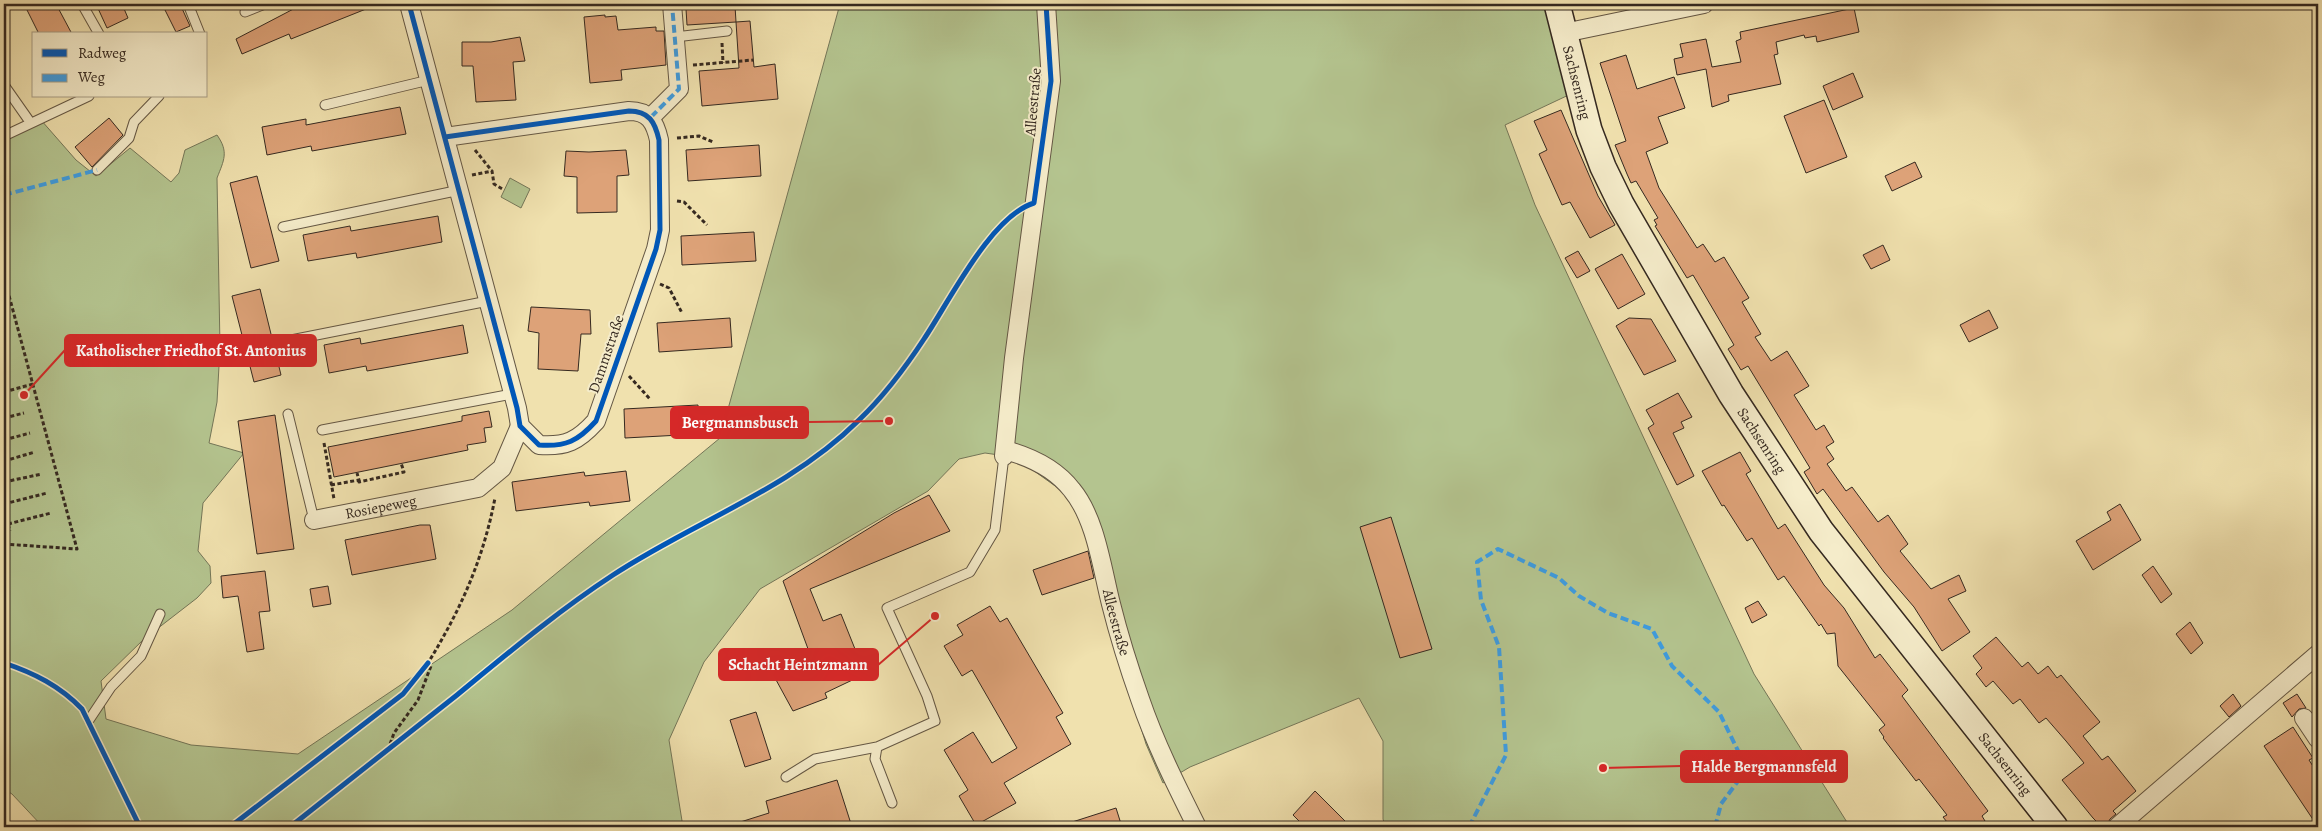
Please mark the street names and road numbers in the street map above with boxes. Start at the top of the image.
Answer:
street label: Sachsenring [1558,43,1596,122]
street label: Alleestraße [1020,67,1046,138]
street label: Dammstraße [583,312,629,396]
street label: Sachsenring [1732,403,1791,478]
street label: Rosiepeweg [343,490,419,524]
street label: Alleestraße [1098,586,1135,658]
street label: Sachsenring [1974,728,2037,800]

